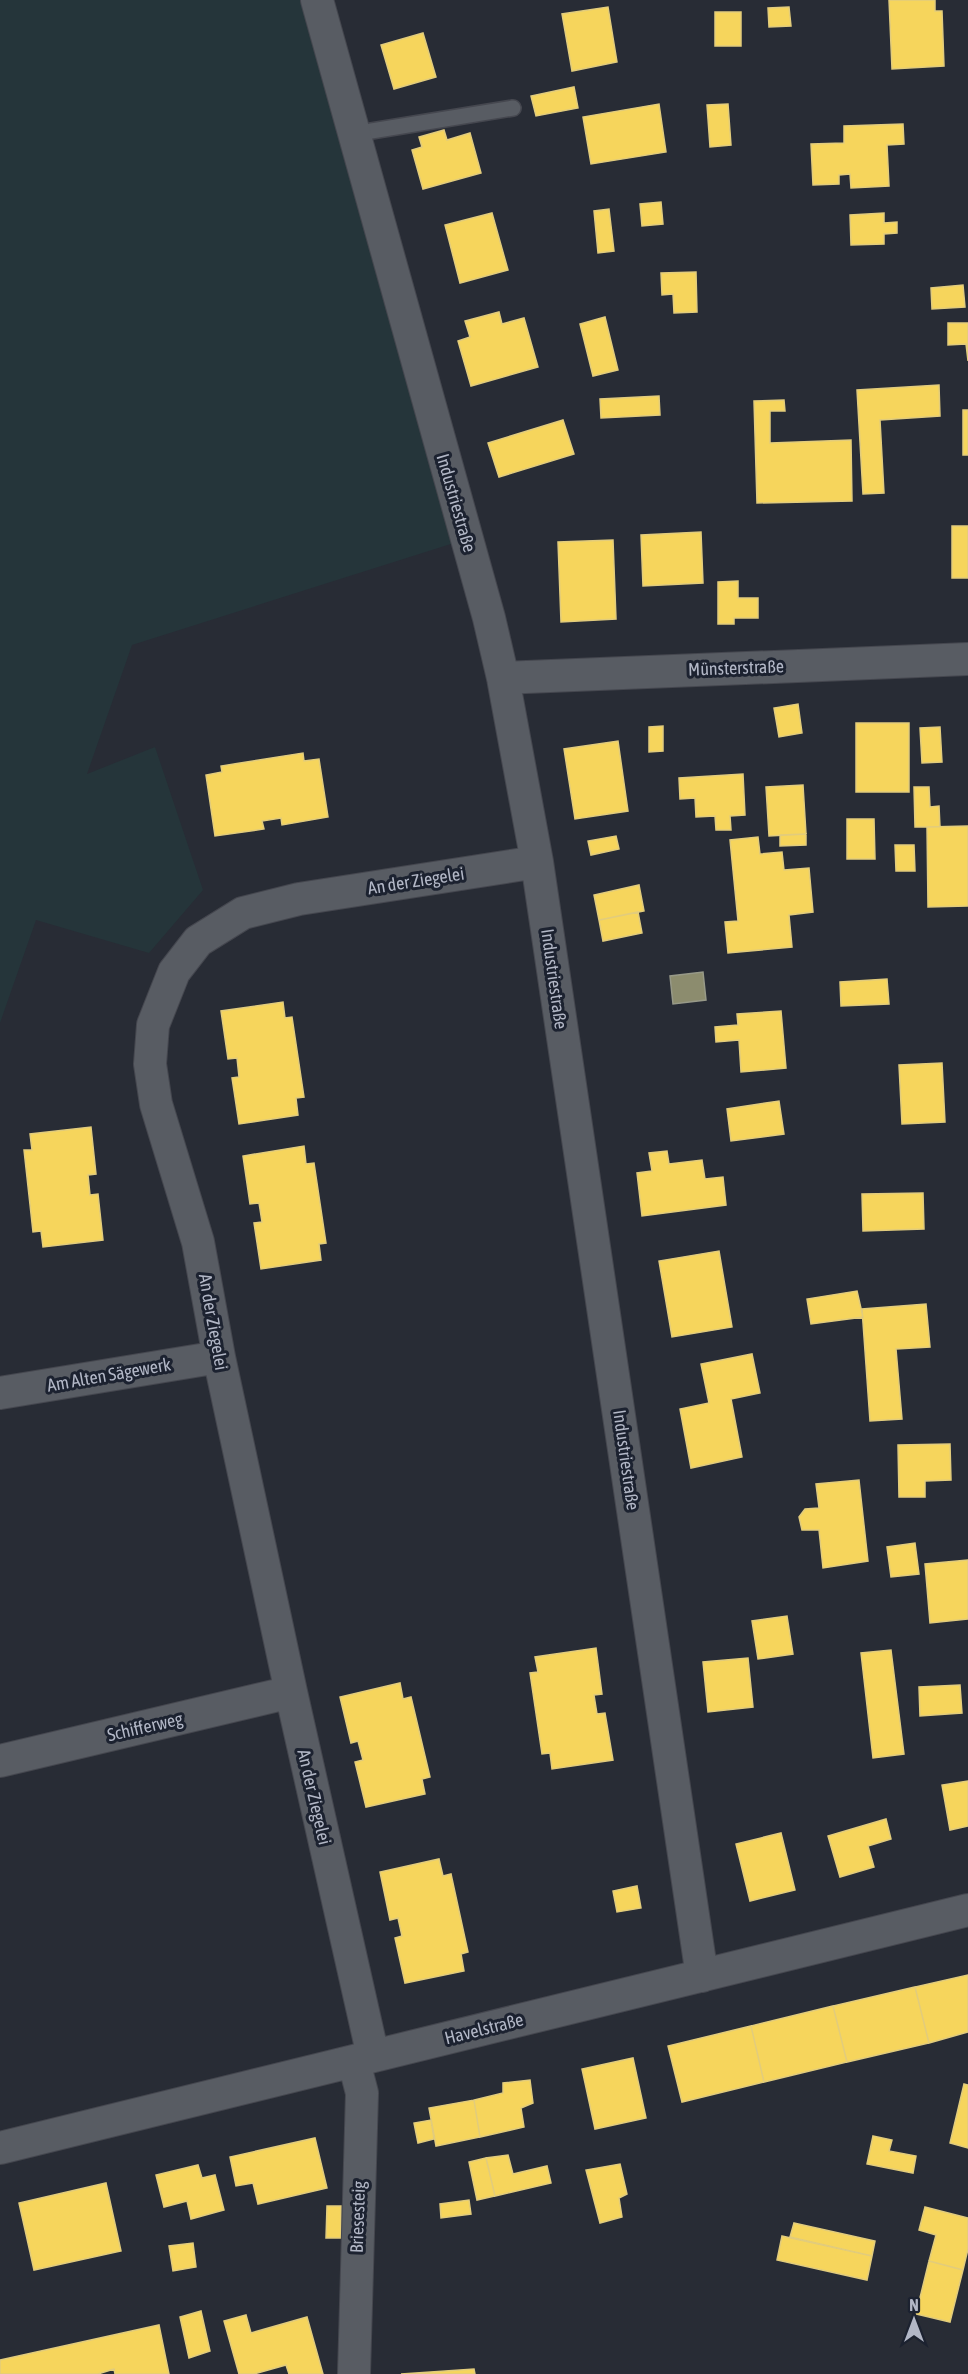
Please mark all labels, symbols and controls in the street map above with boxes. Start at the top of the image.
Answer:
street label: Industriestraße [432,451,481,554]
street label: Münsterstraße [688,655,784,680]
street label: An der Ziegelei [366,863,466,898]
street label: Industriestraße [537,927,572,1031]
street label: An der Ziegelei [195,1272,232,1372]
street label: Am Alten Sägewerk [45,1353,173,1396]
street label: Industriestraße [609,1408,644,1512]
street label: Schifferweg [105,1708,185,1745]
street label: An der Ziegelei [293,1747,336,1847]
street label: Havelstraße [442,2009,525,2048]
street label: Briesesteig [346,2180,369,2253]
north arrow [884,2290,944,2350]
text: N [909,2296,919,2314]

